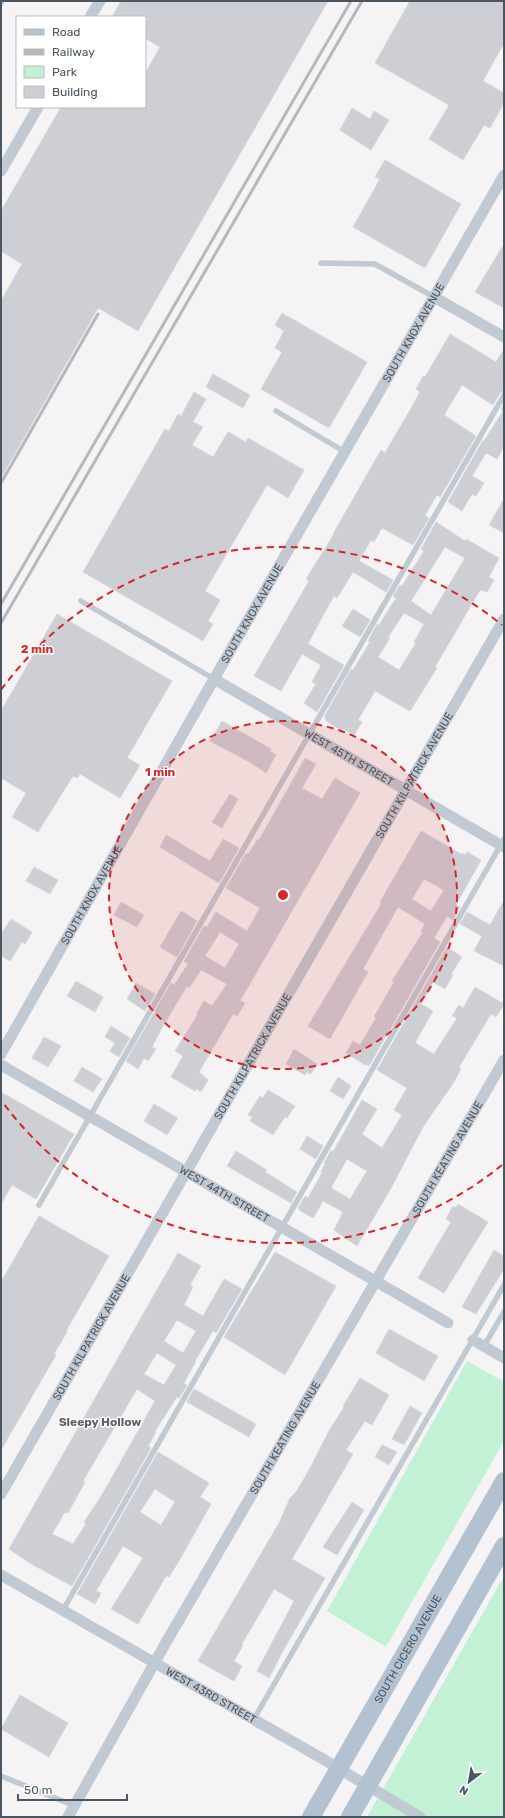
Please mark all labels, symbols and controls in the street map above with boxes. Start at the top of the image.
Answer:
legend [16,16,146,108]
text: Road [52,25,80,39]
text: Railway [52,45,95,59]
text: Park [52,65,78,79]
text: Building [52,85,98,99]
street label: SOUTH KNOX AVENUE [380,280,447,385]
street label: SOUTH KNOX AVENUE [218,561,286,665]
text: 2 min [21,642,54,656]
street label: SOUTH KILPATRICK AVENUE [373,710,456,841]
street label: WEST 45TH STREET [302,726,397,789]
text: 1 min [145,765,176,779]
street label: SOUTH KNOX AVENUE [58,842,125,947]
centre of rings [276,888,290,902]
street label: SOUTH KILPATRICK AVENUE [211,990,294,1122]
street label: SOUTH KEATING AVENUE [410,1098,486,1216]
street label: WEST 44TH STREET [177,1163,272,1225]
street label: SOUTH KILPATRICK AVENUE [50,1271,133,1403]
street label: SOUTH KEATING AVENUE [247,1378,323,1496]
district label: Sleepy Hollow [59,1415,141,1429]
street label: SOUTH CICERO AVENUE [371,1592,444,1705]
street label: WEST 43RD STREET [164,1664,259,1726]
north arrow [449,1762,489,1802]
scale bar [18,1776,127,1802]
text: N [457,1782,471,1798]
text: 50 m [24,1783,52,1797]

